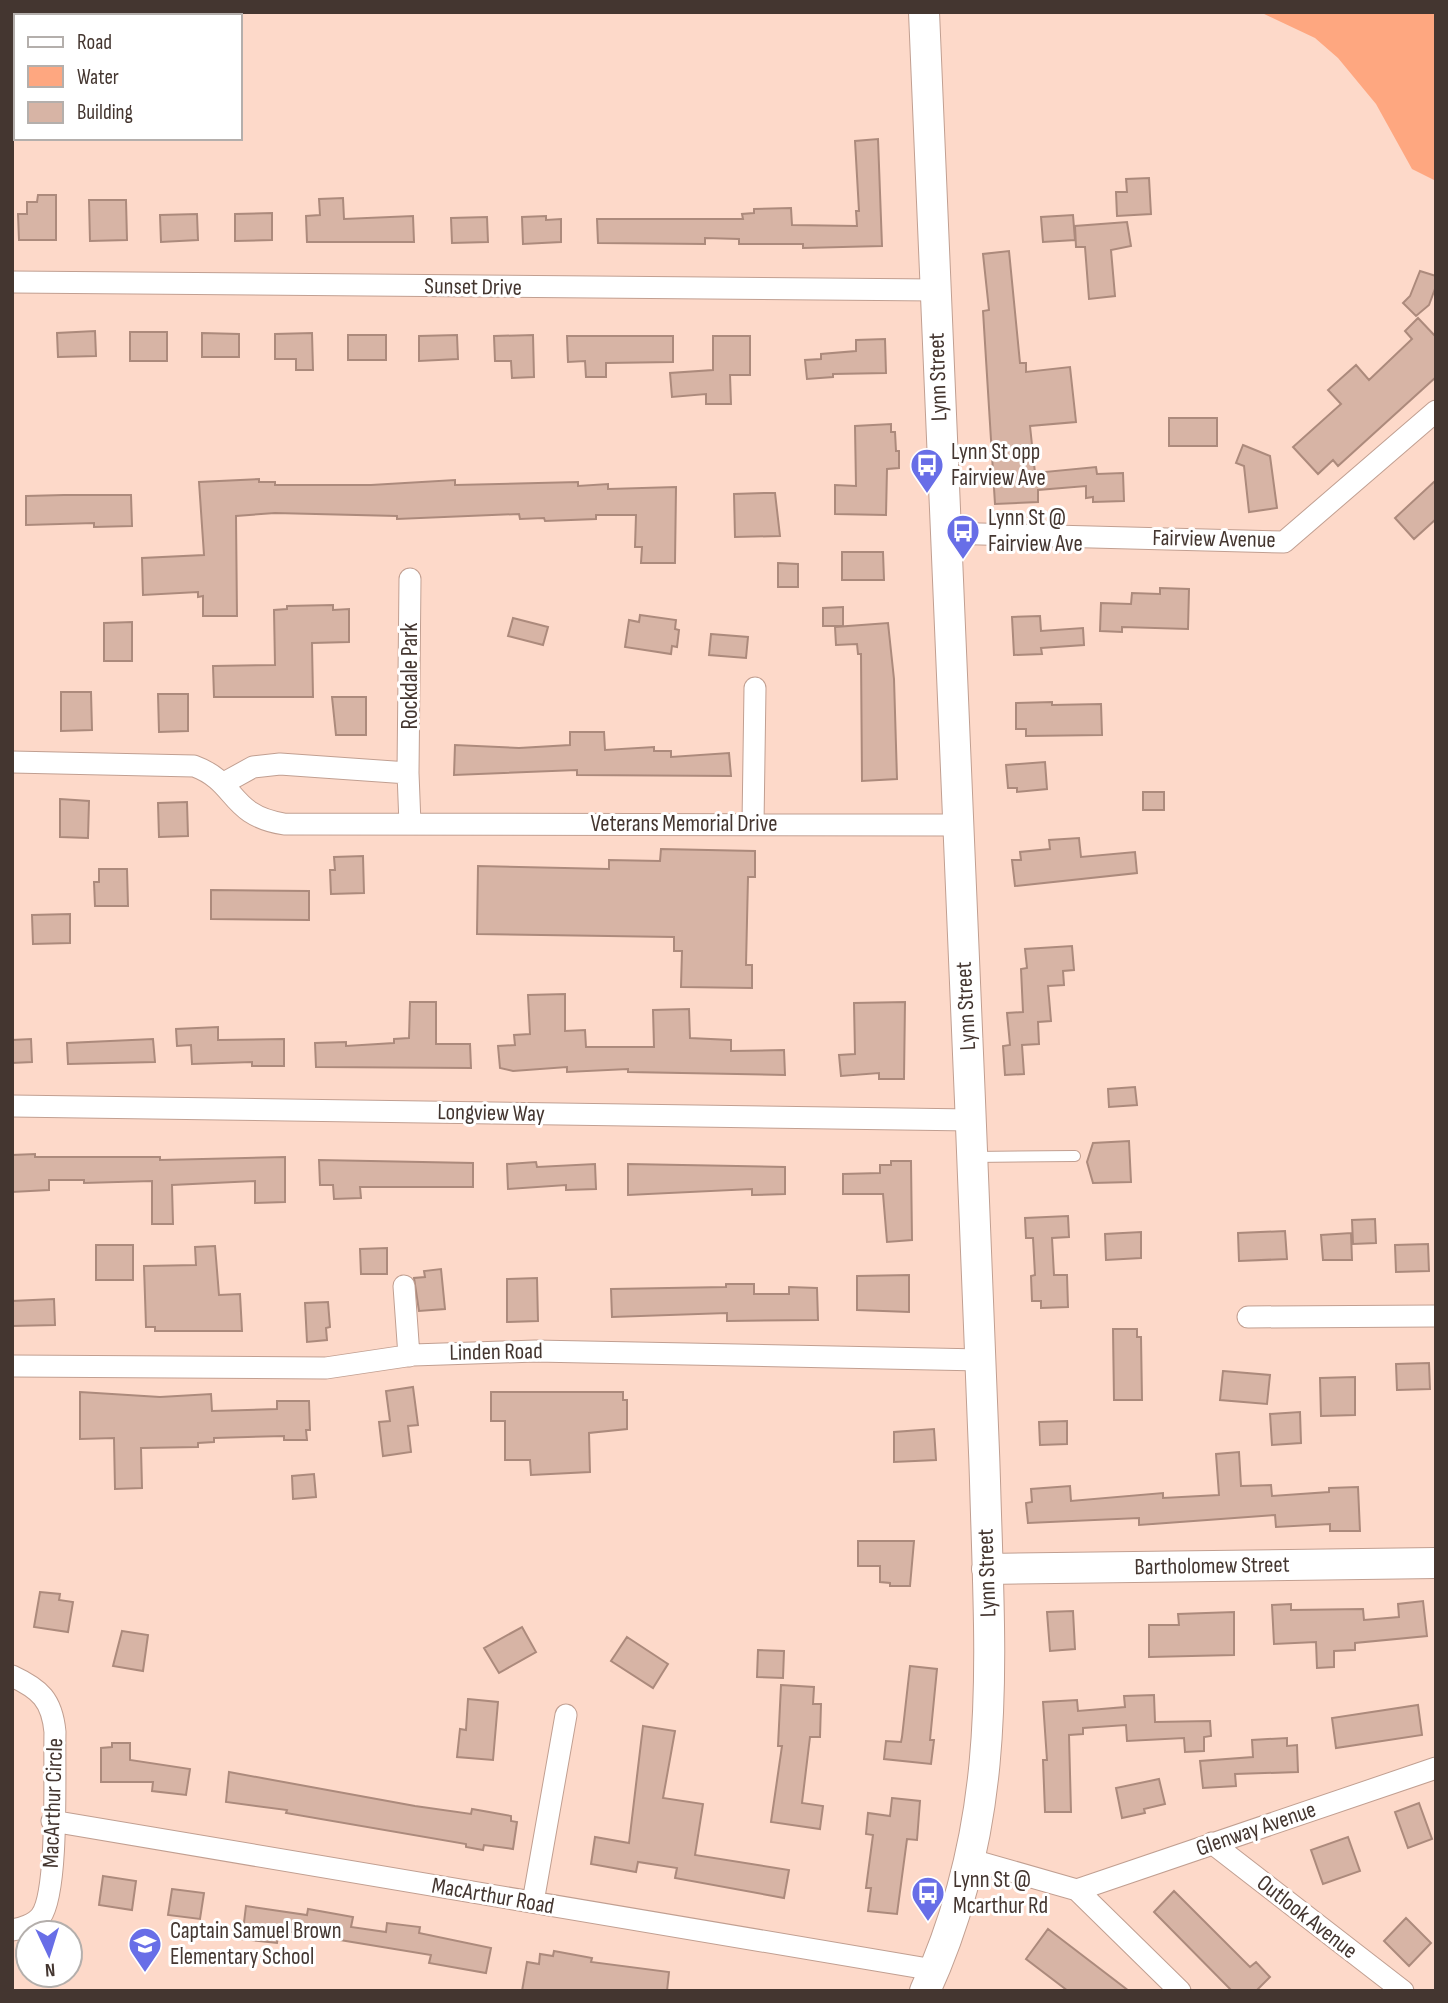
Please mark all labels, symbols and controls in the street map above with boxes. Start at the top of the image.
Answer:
legend [14,14,242,140]
text: Road [77,30,112,55]
text: Water [77,65,119,90]
text: Building [77,100,133,125]
street label: Sunset Drive [424,272,522,302]
street label: Lynn Street [922,332,954,422]
place label: Lynn St opp Fairview Ave [951,438,1046,492]
bus stop icon: Lynn St opp Fairview Ave [908,446,946,495]
place label: Lynn St @ Fairview Ave [988,504,1083,558]
bus stop icon: Lynn St @ Fairview Ave [944,512,982,561]
street label: Fairview Avenue [1152,524,1276,554]
street label: Rockdale Park [396,622,424,729]
street label: Veterans Memorial Drive [591,810,777,838]
street label: Lynn Street [950,961,982,1051]
street label: Longview Way [437,1098,545,1128]
street label: Linden Road [449,1337,543,1367]
street label: Lynn Street [971,1528,1003,1618]
street label: Bartholomew Street [1134,1551,1290,1581]
street label: MacArthur Circle [37,1738,69,1868]
street label: Glenway Avenue [1192,1795,1320,1863]
place label: Lynn St @ Mcarthur Rd [953,1866,1048,1920]
street label: Outlook Avenue [1251,1869,1363,1965]
street label: MacArthur Road [430,1871,556,1921]
bus stop icon: Lynn St @ Mcarthur Rd [909,1874,947,1923]
place label: Captain Samuel Brown Elementary School [170,1917,342,1971]
north arrow [14,1919,84,1989]
school or university icon: Captain Samuel Brown Elementary School [126,1925,164,1974]
text: N [44,1958,56,1981]

